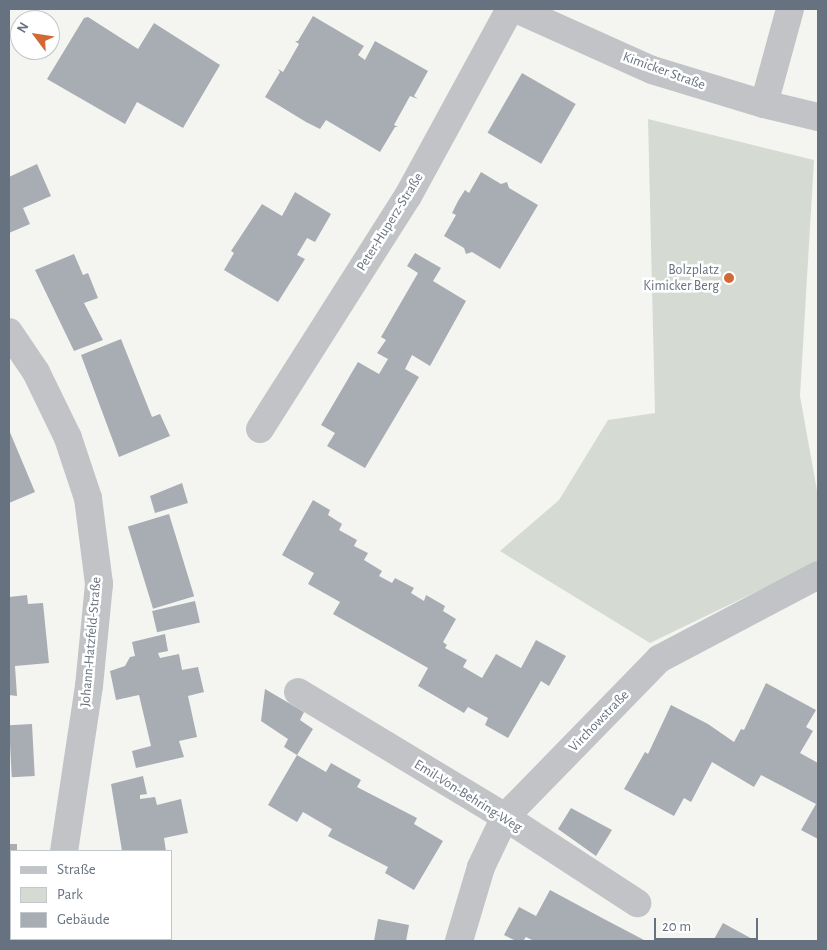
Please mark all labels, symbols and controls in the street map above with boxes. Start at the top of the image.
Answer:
north arrow [10,10,60,60]
text: N [14,20,32,36]
street label: Kimicker Straße [620,48,708,94]
street label: Peter-Huperz-Straße [353,170,427,274]
place label: Bolzplatz Kimicker Berg [643,262,719,294]
marker: Bolzplatz Kimicker Berg [723,272,735,284]
street label: Johann-Hatzfeld-Straße [77,576,105,708]
street label: Virchowstraße [565,687,633,755]
street label: Emil-Von-Behring-Weg [411,756,525,836]
legend [10,850,172,940]
text: Straße [57,862,96,877]
text: Park [57,887,83,902]
scale bar [657,908,761,940]
text: Gebäude [57,912,110,927]
text: 20 m [662,919,691,934]

